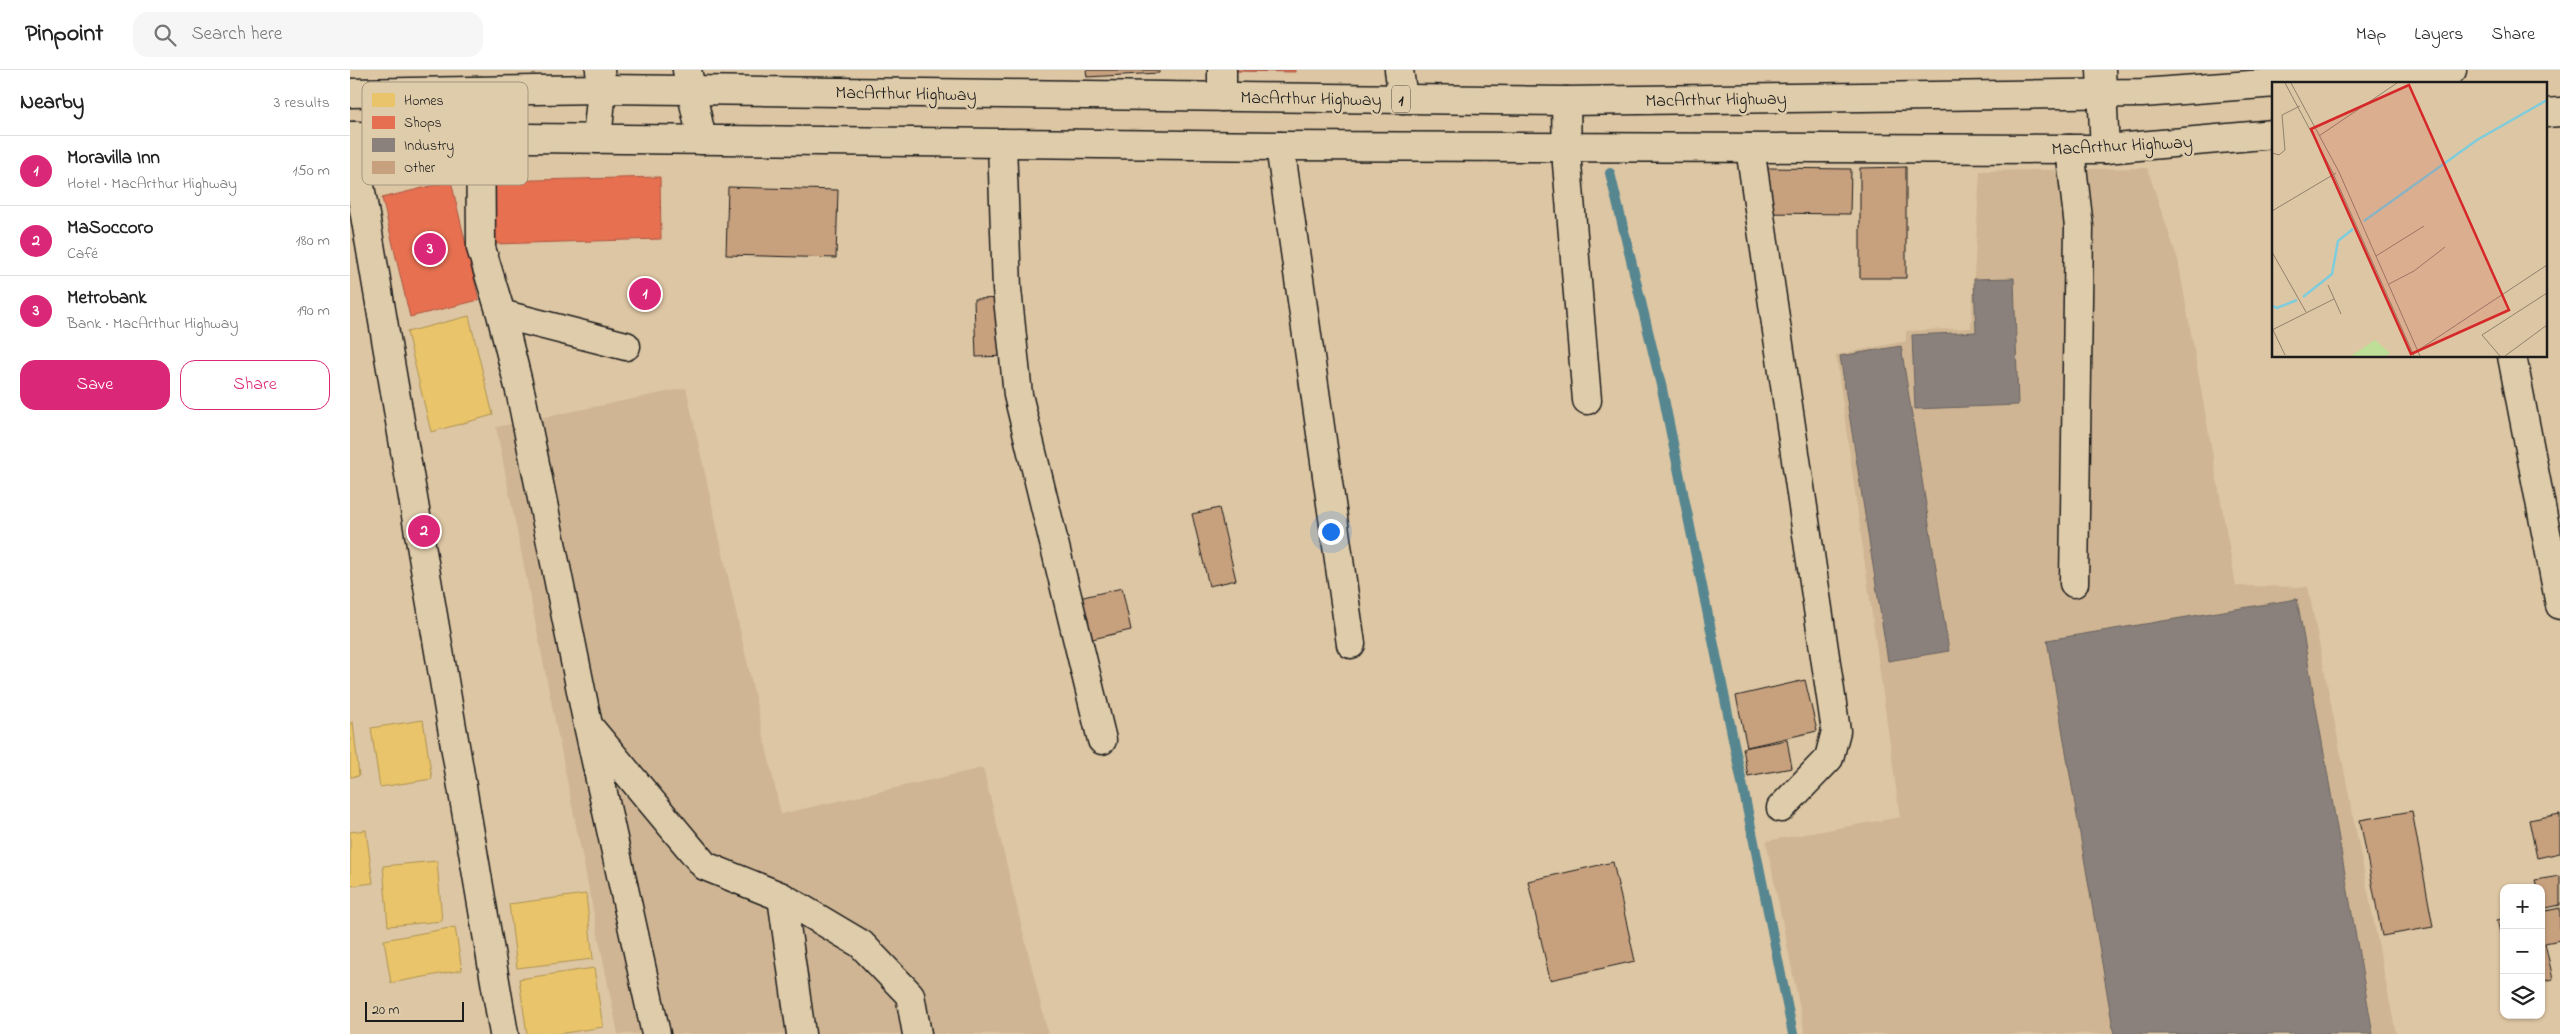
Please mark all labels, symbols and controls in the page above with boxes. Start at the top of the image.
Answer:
search box [133,12,483,57]
text: Pinpoint [25,17,103,52]
icon: search [151,21,179,49]
text: Search here [191,21,282,48]
text: Map [2356,22,2386,48]
text: Layers [2414,22,2464,48]
text: Share [2492,22,2535,48]
street label: MacArthur Highway [835,81,977,110]
legend [362,82,528,185]
inset map [2272,82,2548,358]
road number: 1 [1392,85,1410,112]
street label: MacArthur Highway [1240,86,1382,115]
street label: MacArthur Highway [1645,87,1787,116]
text: Nearby [20,88,84,118]
text: 3 results [274,91,330,115]
text: Homes [404,91,444,112]
text: Shops [404,113,442,134]
street label: MacArthur Highway [2051,130,2193,165]
text: Industry [404,136,454,158]
text: Moravilla Inn [67,145,160,172]
text: Other [404,158,436,179]
text: 1 [33,159,39,183]
text: 150 m [292,159,330,183]
text: Hotel · MacArthur Highway [67,172,237,196]
text: MaSoccoro [67,215,153,242]
text: 2 [32,229,40,253]
text: 180 m [296,229,330,253]
pin: 3 [414,230,446,268]
text: Café [67,242,98,266]
pin: 1 [629,275,661,313]
text: Metrobank [67,285,147,312]
text: 3 [33,299,39,323]
text: 190 m [297,299,330,323]
text: Bank · MacArthur Highway [67,312,238,336]
button: Save [20,360,170,410]
button: Share [180,360,330,410]
pin: 2 [408,512,440,550]
your location [1318,519,1344,545]
map controls [2500,884,2545,1019]
button: + [2500,884,2545,929]
button: − [2500,929,2545,974]
button: layers [2500,974,2545,1019]
scale bar [365,999,464,1022]
text: 20 m [372,1000,399,1021]

